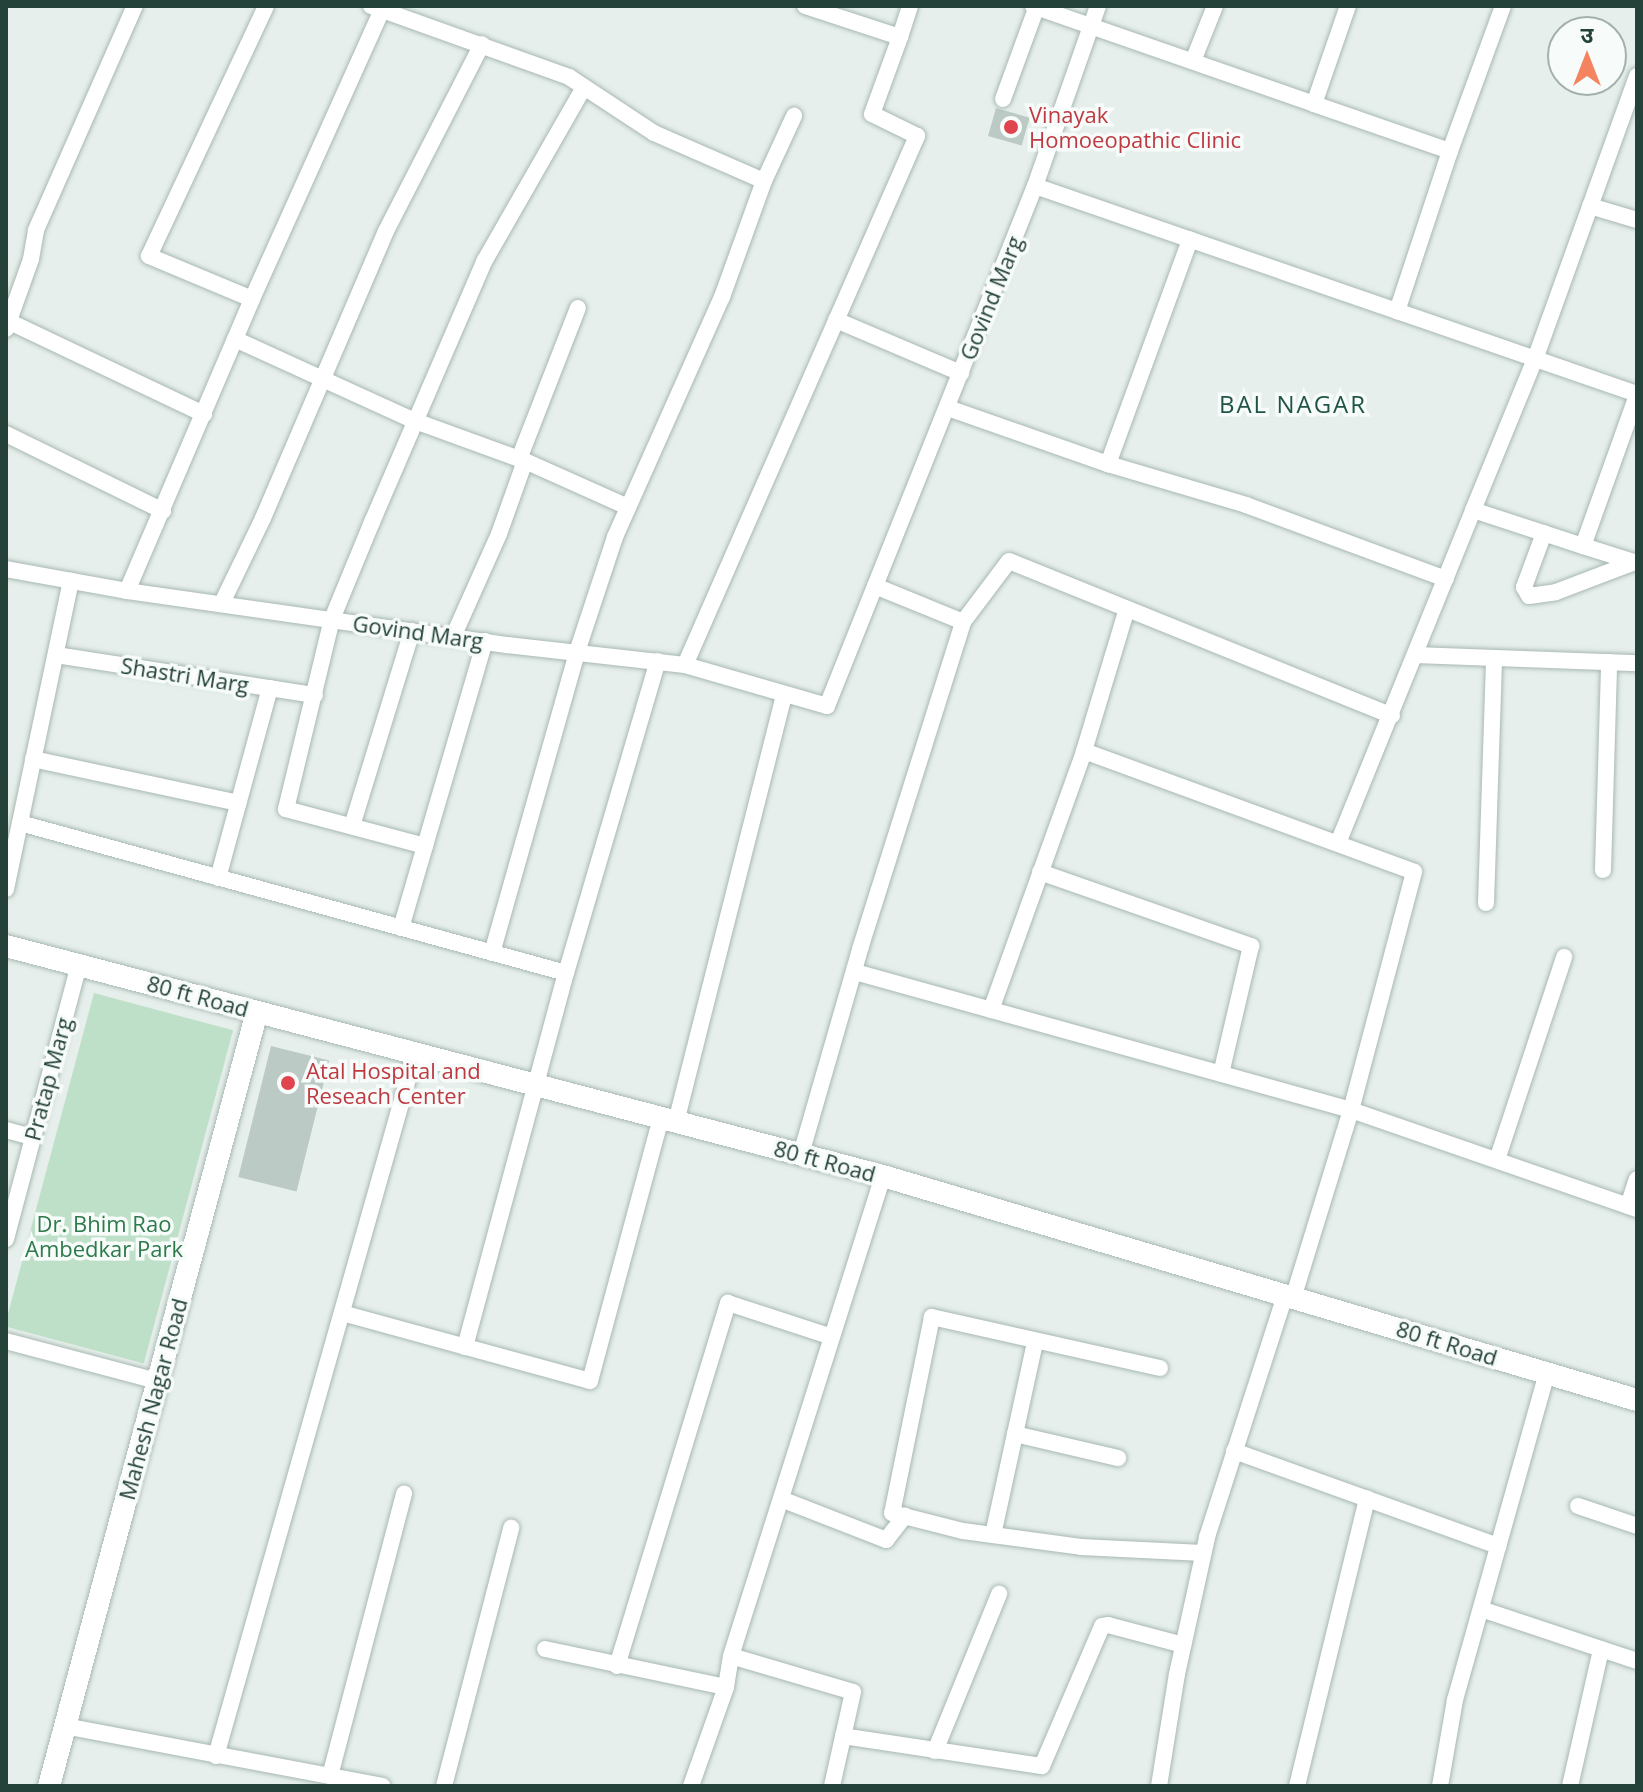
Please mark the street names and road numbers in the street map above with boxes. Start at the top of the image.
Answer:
street label: Govind Marg [954,232,1028,364]
street label: Govind Marg [351,610,485,654]
street label: Shastri Marg [119,652,251,698]
street label: 80 ft Road [144,970,252,1022]
street label: Pratap Marg [19,1014,77,1144]
street label: 80 ft Road [771,1135,879,1187]
street label: Mahesh Nagar Road [113,1295,193,1503]
street label: 80 ft Road [1393,1315,1501,1371]

